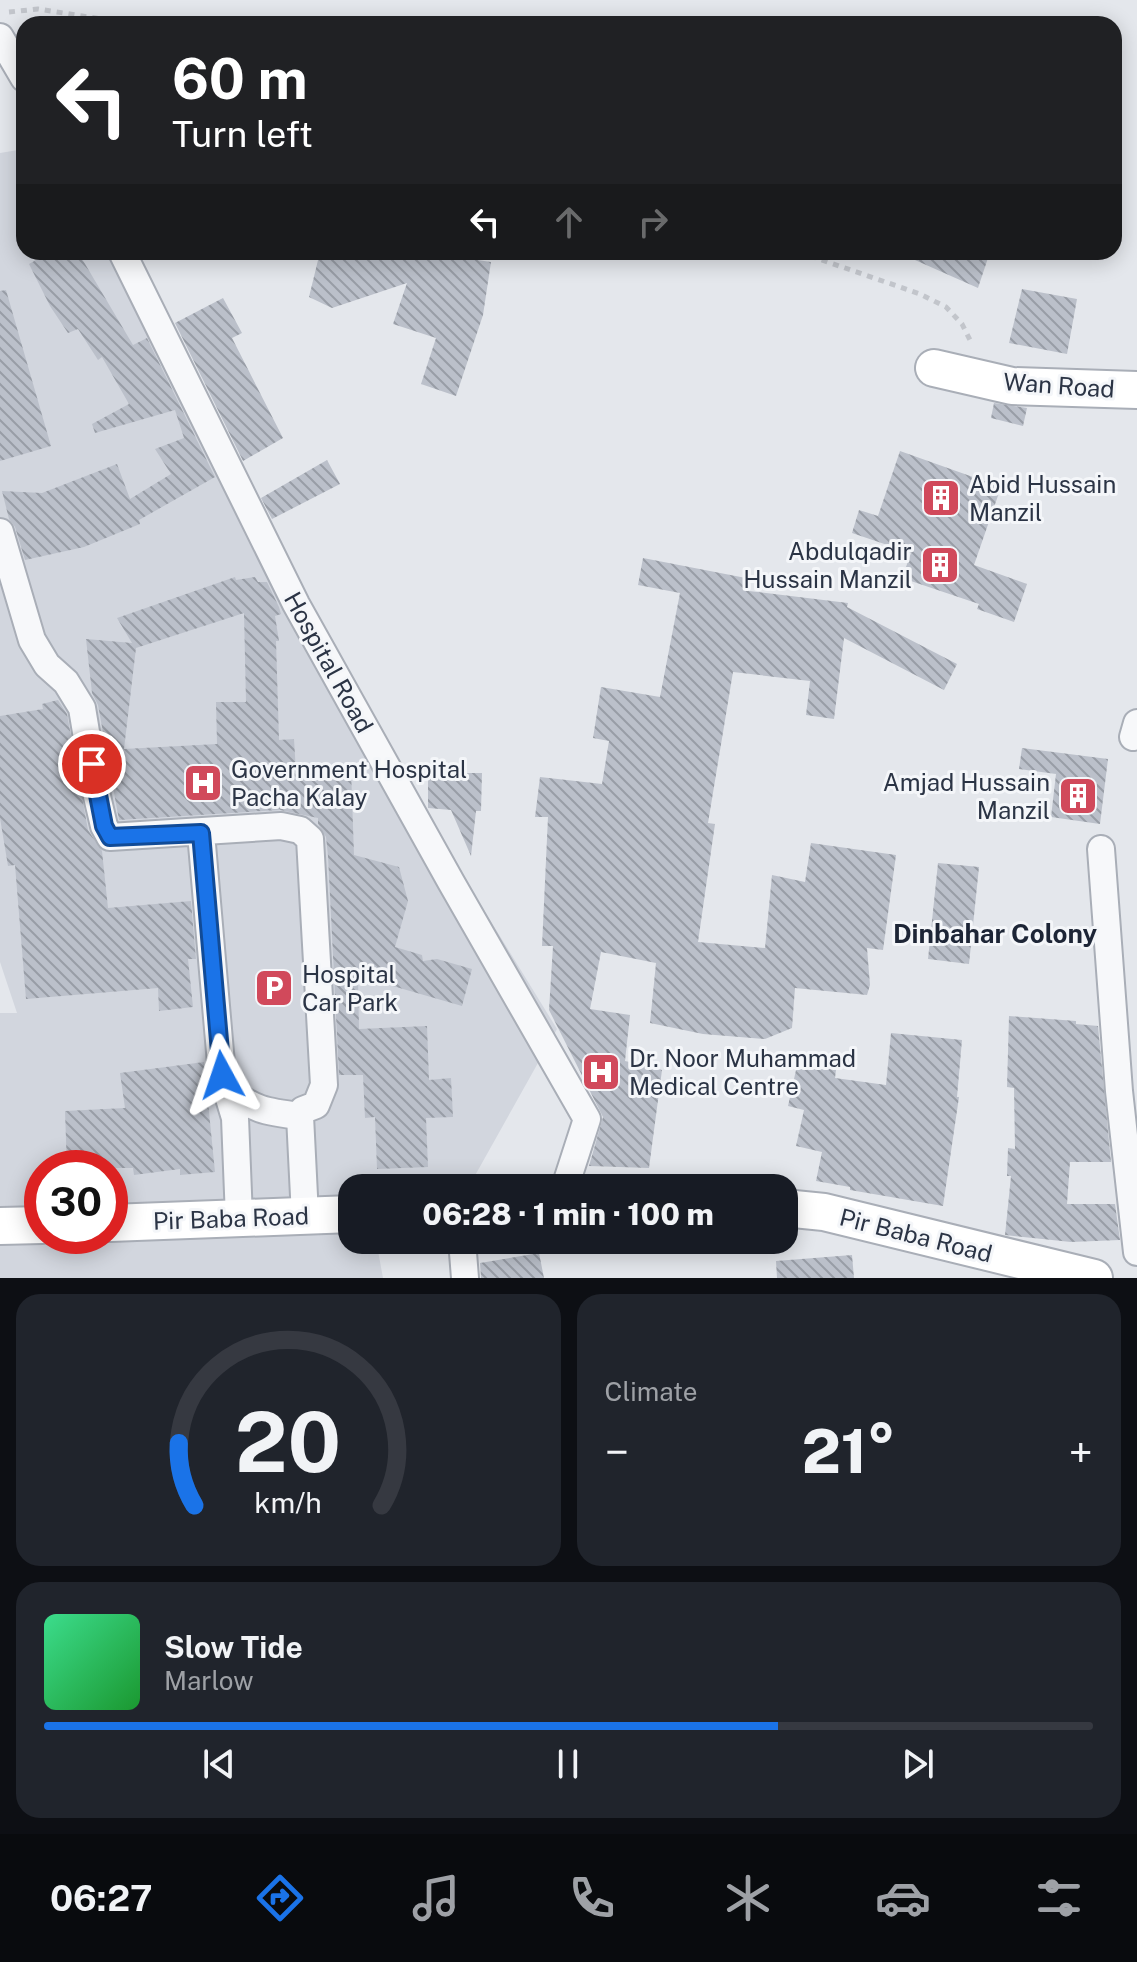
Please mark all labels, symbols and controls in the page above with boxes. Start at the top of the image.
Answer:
text: 60 m [172,46,308,112]
icon: left [40,48,144,152]
text: Turn left [172,113,313,155]
icon: left [463,200,507,244]
icon: ahead [547,200,591,244]
icon: right [631,200,675,244]
street label: Wan Road [1002,367,1116,403]
place label: Abid Hussain Manzil [969,470,1116,526]
building icon: Abid Hussain Manzil [920,477,962,519]
place label: Abdulqadir Hussain Manzil [743,537,912,593]
building icon: Abdulqadir Hussain Manzil [919,544,961,586]
street label: Hospital Road [279,587,379,737]
pin [58,730,126,798]
icon: arrive [70,742,114,786]
place label: Government Hospital Pacha Kalay [231,755,467,811]
hospital icon: Government Hospital Pacha Kalay [182,762,224,804]
place label: Amjad Hussain Manzil [883,768,1050,824]
building icon: Amjad Hussain Manzil [1057,775,1099,817]
district label: Dinbahar Colony [893,918,1097,949]
place label: Hospital Car Park [302,960,398,1016]
parking icon: Hospital Car Park [253,967,295,1009]
position arrow [180,1033,264,1117]
place label: Dr. Noor Muhammad Medical Centre [629,1044,856,1100]
hospital icon: Dr. Noor Muhammad Medical Centre [580,1051,622,1093]
speed limit sign: 30 [24,1150,128,1254]
text: 06:28 · 1 min · 100 m [422,1196,714,1232]
street label: Pir Baba Road [153,1201,309,1235]
street label: Pir Baba Road [837,1203,995,1267]
text: Climate [605,1376,698,1407]
text: 20 [235,1393,341,1491]
text: 21° [802,1416,896,1487]
text: − [605,1426,629,1478]
text: + [1069,1426,1093,1478]
text: km/h [255,1486,322,1519]
text: Slow Tide [164,1629,303,1665]
text: Marlow [164,1665,254,1696]
icon: previous [197,1742,241,1786]
icon: pause [546,1742,590,1786]
icon: next [896,1742,940,1786]
icon: directions [252,1870,308,1926]
icon: music [408,1870,464,1926]
icon: phone [564,1870,620,1926]
icon: climate [720,1870,776,1926]
icon: car [875,1870,931,1926]
icon: filters [1031,1870,1087,1926]
text: 06:27 [50,1877,153,1919]

